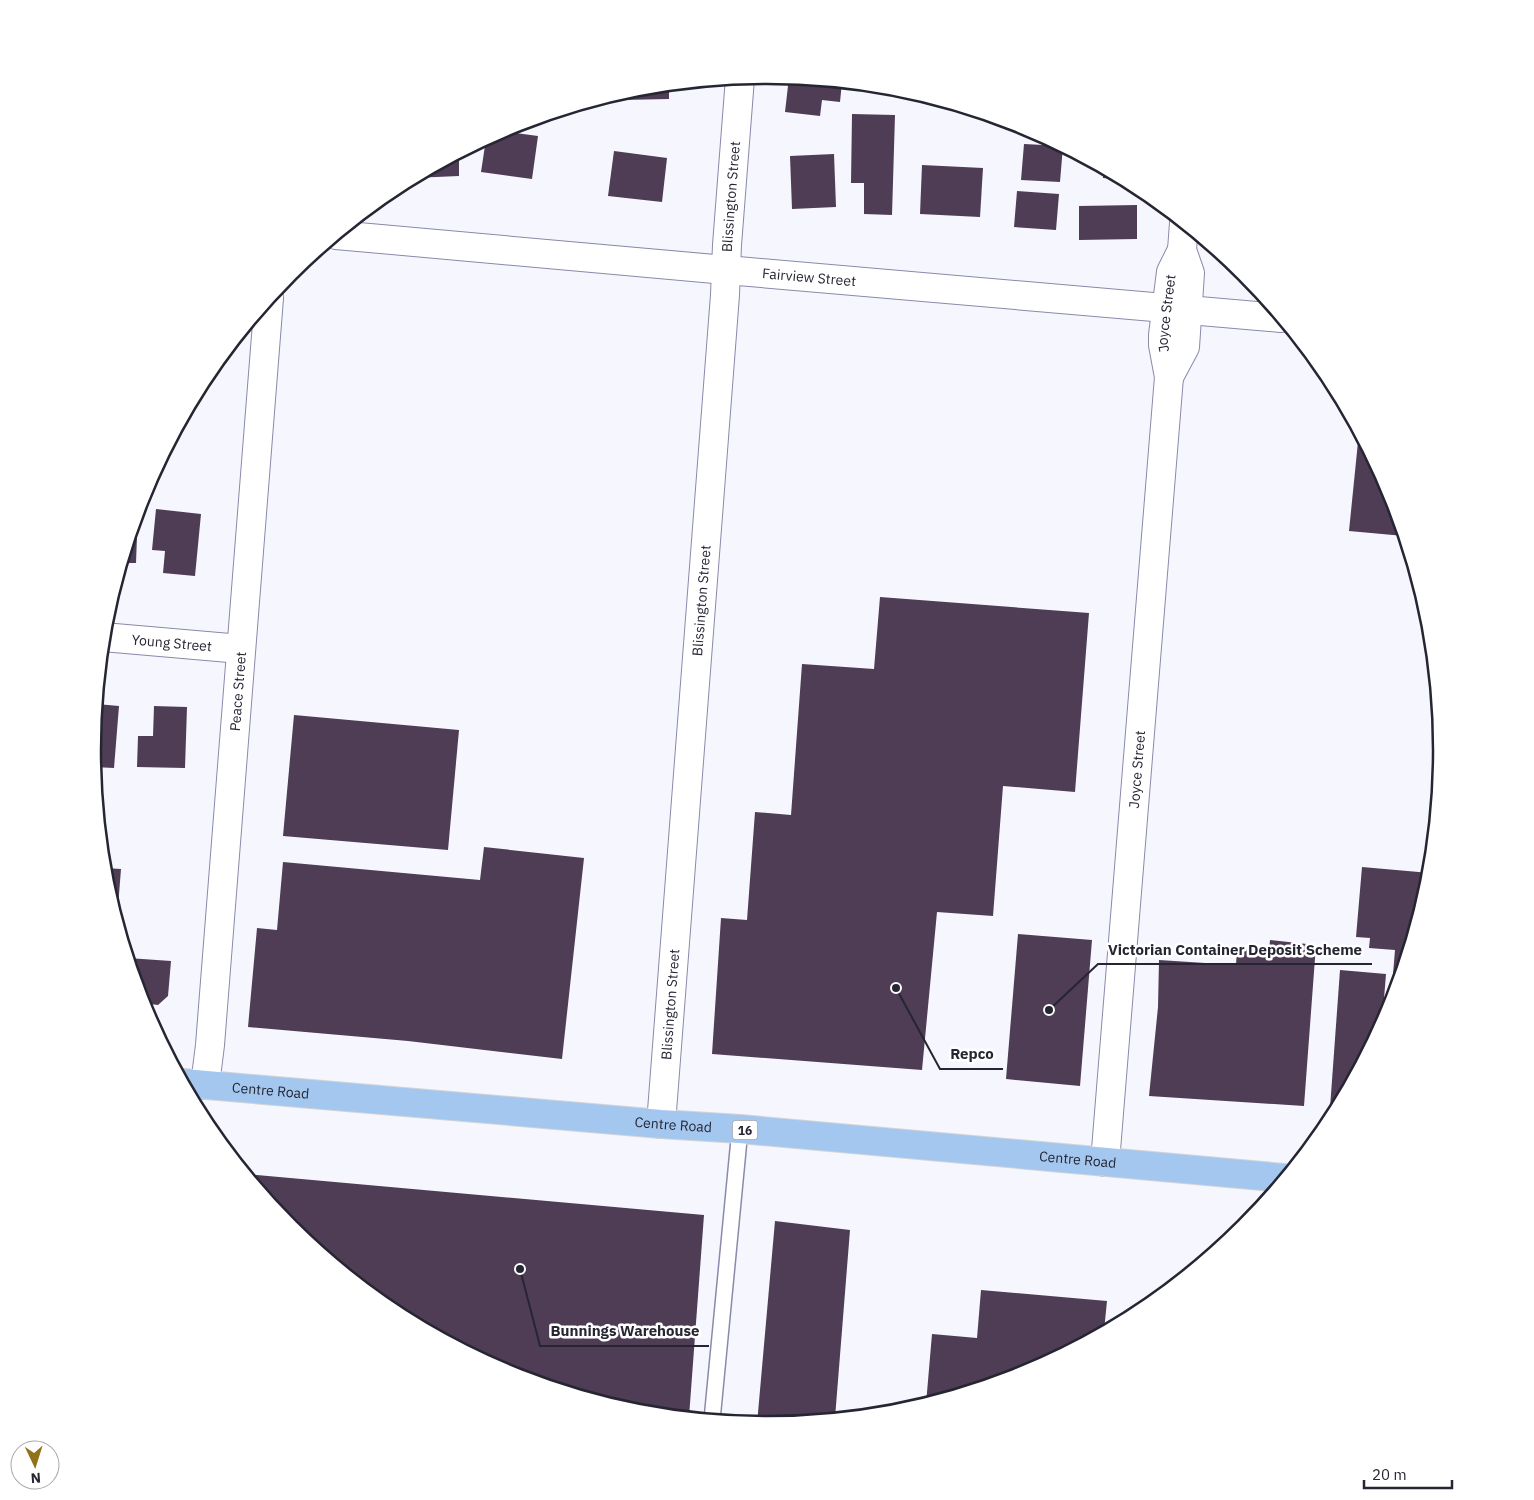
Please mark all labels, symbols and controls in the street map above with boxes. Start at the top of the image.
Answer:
street label: Blissington Street [718,140,744,253]
street label: Fairview Street [761,264,857,290]
street label: Joyce Street [1154,273,1180,354]
street label: Blissington Street [688,544,715,657]
street label: Young Street [131,631,213,655]
street label: Peace Street [226,651,250,732]
street label: Joyce Street [1125,729,1149,809]
callout: Victorian Container Deposit Scheme [1098,934,1372,964]
text: Victorian Container Deposit Scheme [1108,940,1362,959]
street label: Blissington Street [657,948,683,1061]
callout: Repco [940,1039,1003,1069]
text: Repco [950,1044,994,1063]
street label: Centre Road [231,1078,310,1103]
street label: Centre Road [634,1113,712,1136]
road number: 16 [732,1120,758,1140]
street label: Centre Road [1038,1147,1117,1172]
callout: Bunnings Warehouse [540,1316,709,1346]
text: Bunnings Warehouse [551,1321,699,1340]
north arrow [10,1440,60,1490]
scale bar [1364,1458,1452,1490]
text: 20 m [1372,1465,1407,1484]
text: N [30,1469,42,1487]

